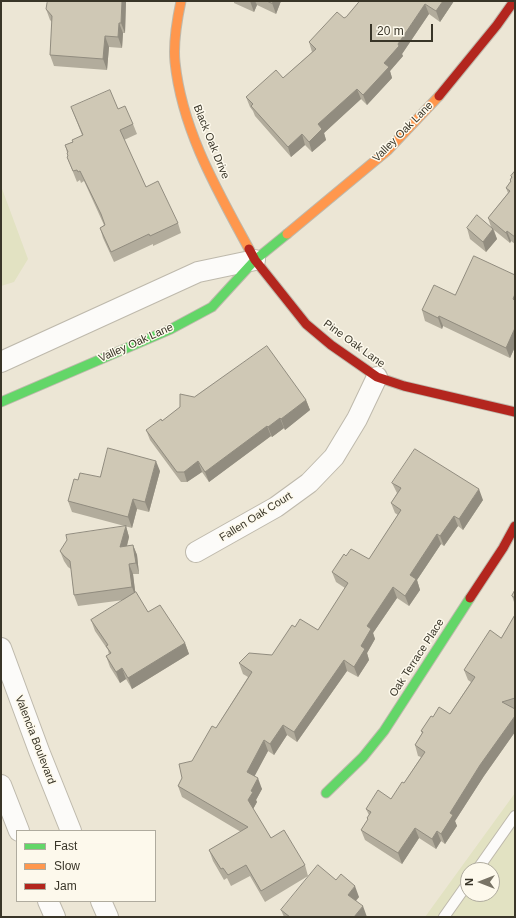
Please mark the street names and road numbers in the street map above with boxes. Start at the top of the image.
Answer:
street label: Valley Oak Lane [370,99,436,165]
street label: Black Oak Drive [190,103,232,181]
street label: Pine Oak Lane [321,317,387,371]
street label: Valley Oak Lane [97,321,175,365]
street label: Fallen Oak Court [217,489,295,545]
street label: Oak Terrace Place [387,616,447,700]
street label: Valencia Boulevard [12,694,58,786]

